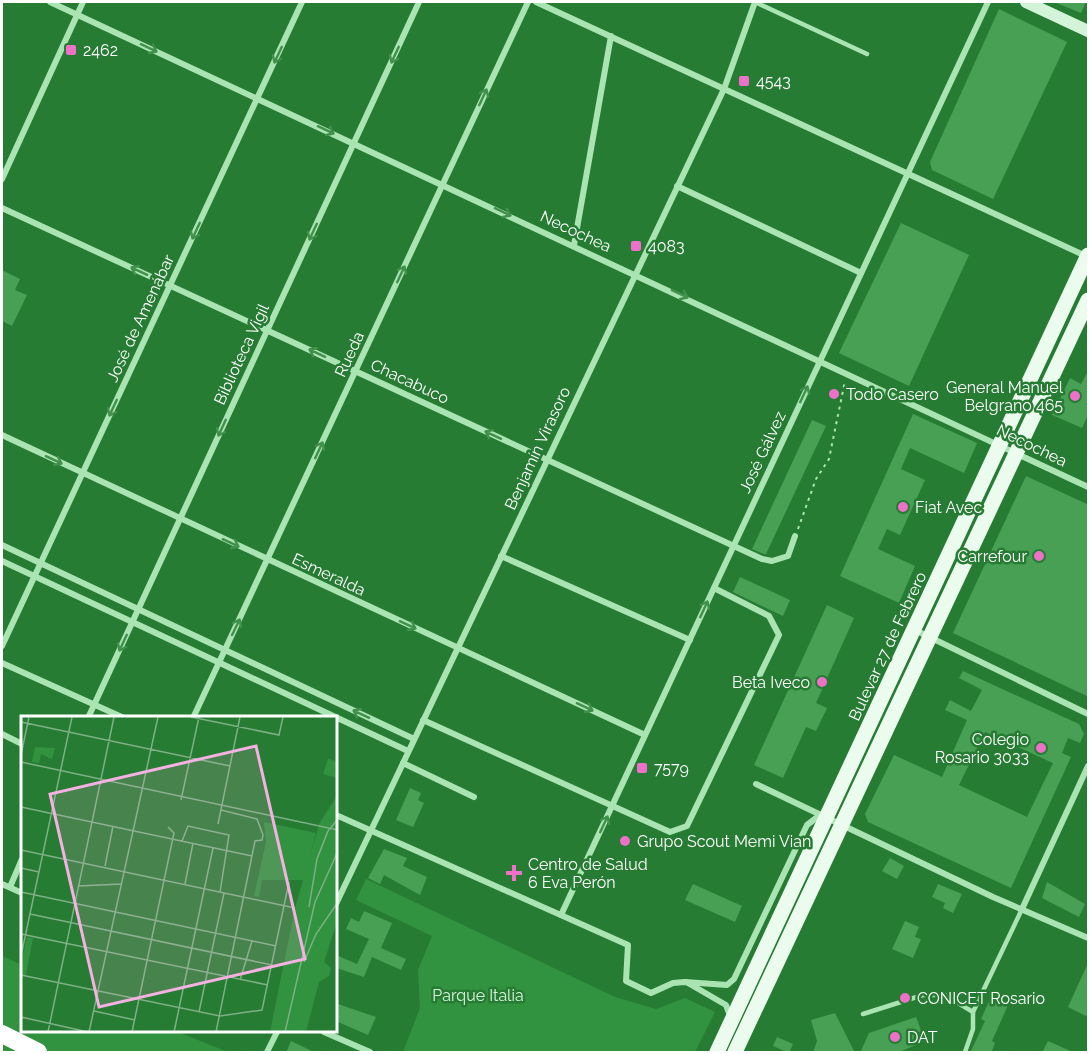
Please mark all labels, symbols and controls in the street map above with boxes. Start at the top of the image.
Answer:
place label: 2462 [83,41,118,60]
one-way arrow [140,42,158,54]
marker: 2462 [64,43,78,57]
one-way arrow [271,45,283,63]
one-way arrow [388,45,400,63]
place label: 4543 [756,72,791,91]
marker: 4543 [737,74,751,88]
one-way arrow [479,88,490,106]
one-way arrow [316,124,334,136]
one-way arrow [493,207,511,219]
street label: Necochea [537,207,614,256]
one-way arrow [189,222,201,240]
one-way arrow [307,222,318,240]
place label: 4083 [648,237,685,256]
marker: 4083 [629,239,643,253]
street label: José de Amenábar [103,251,178,385]
one-way arrow [131,265,149,277]
one-way arrow [396,265,407,283]
one-way arrow [670,289,688,301]
street label: Biblioteca Vigil [210,300,273,408]
street label: Rueda [331,328,368,380]
one-way arrow [308,346,326,358]
street label: Chacabuco [368,355,452,408]
place label: General Manuel Belgrano 465 [946,378,1064,415]
street label: Benjamín Virasoro [501,384,574,513]
place label: Todo Casero [846,385,939,404]
one-way arrow [799,386,811,404]
marker: Todo Casero [827,387,841,401]
marker: General Manuel Belgrano 465 [1068,389,1082,403]
one-way arrow [107,399,119,417]
street label: José Gálvez [735,408,790,496]
one-way arrow [216,418,228,436]
street label: Necochea [993,420,1070,471]
one-way arrow [485,429,503,441]
one-way arrow [313,442,325,460]
one-way arrow [45,455,63,467]
place label: Fiat Avec [915,498,982,517]
marker: Fiat Avec [896,500,910,514]
one-way arrow [221,538,239,550]
place label: Carrefour [957,547,1027,566]
street label: Esmeralda [289,549,369,600]
marker: Carrefour [1032,549,1046,563]
street label: Bulevar 27 de Febrero [845,569,930,724]
one-way arrow [699,601,710,619]
one-way arrow [230,618,242,636]
one-way arrow [398,620,416,632]
one-way arrow [116,633,128,651]
place label: Beta Iveco [732,673,810,692]
marker: Beta Iveco [815,675,829,689]
one-way arrow [575,701,593,713]
one-way arrow [353,707,371,719]
inset map [21,716,338,1033]
place label: Colegio Rosario 3033 [935,730,1029,767]
marker: Colegio Rosario 3033 [1034,741,1048,755]
place label: 7579 [654,759,689,778]
marker: 7579 [635,761,649,775]
one-way arrow [598,815,610,833]
place label: Grupo Scout Memi Vian [637,832,811,851]
marker: Grupo Scout Memi Vian [618,834,632,848]
place label: Centro de Salud 6 Eva Perón [528,855,648,892]
marker: Centro de Salud 6 Eva Perón [505,864,523,882]
park label: Parque Italia [432,986,524,1005]
place label: CONICET Rosario [917,989,1045,1008]
marker: CONICET Rosario [898,991,912,1005]
place label: DAT [907,1028,938,1047]
marker: DAT [888,1030,902,1044]

